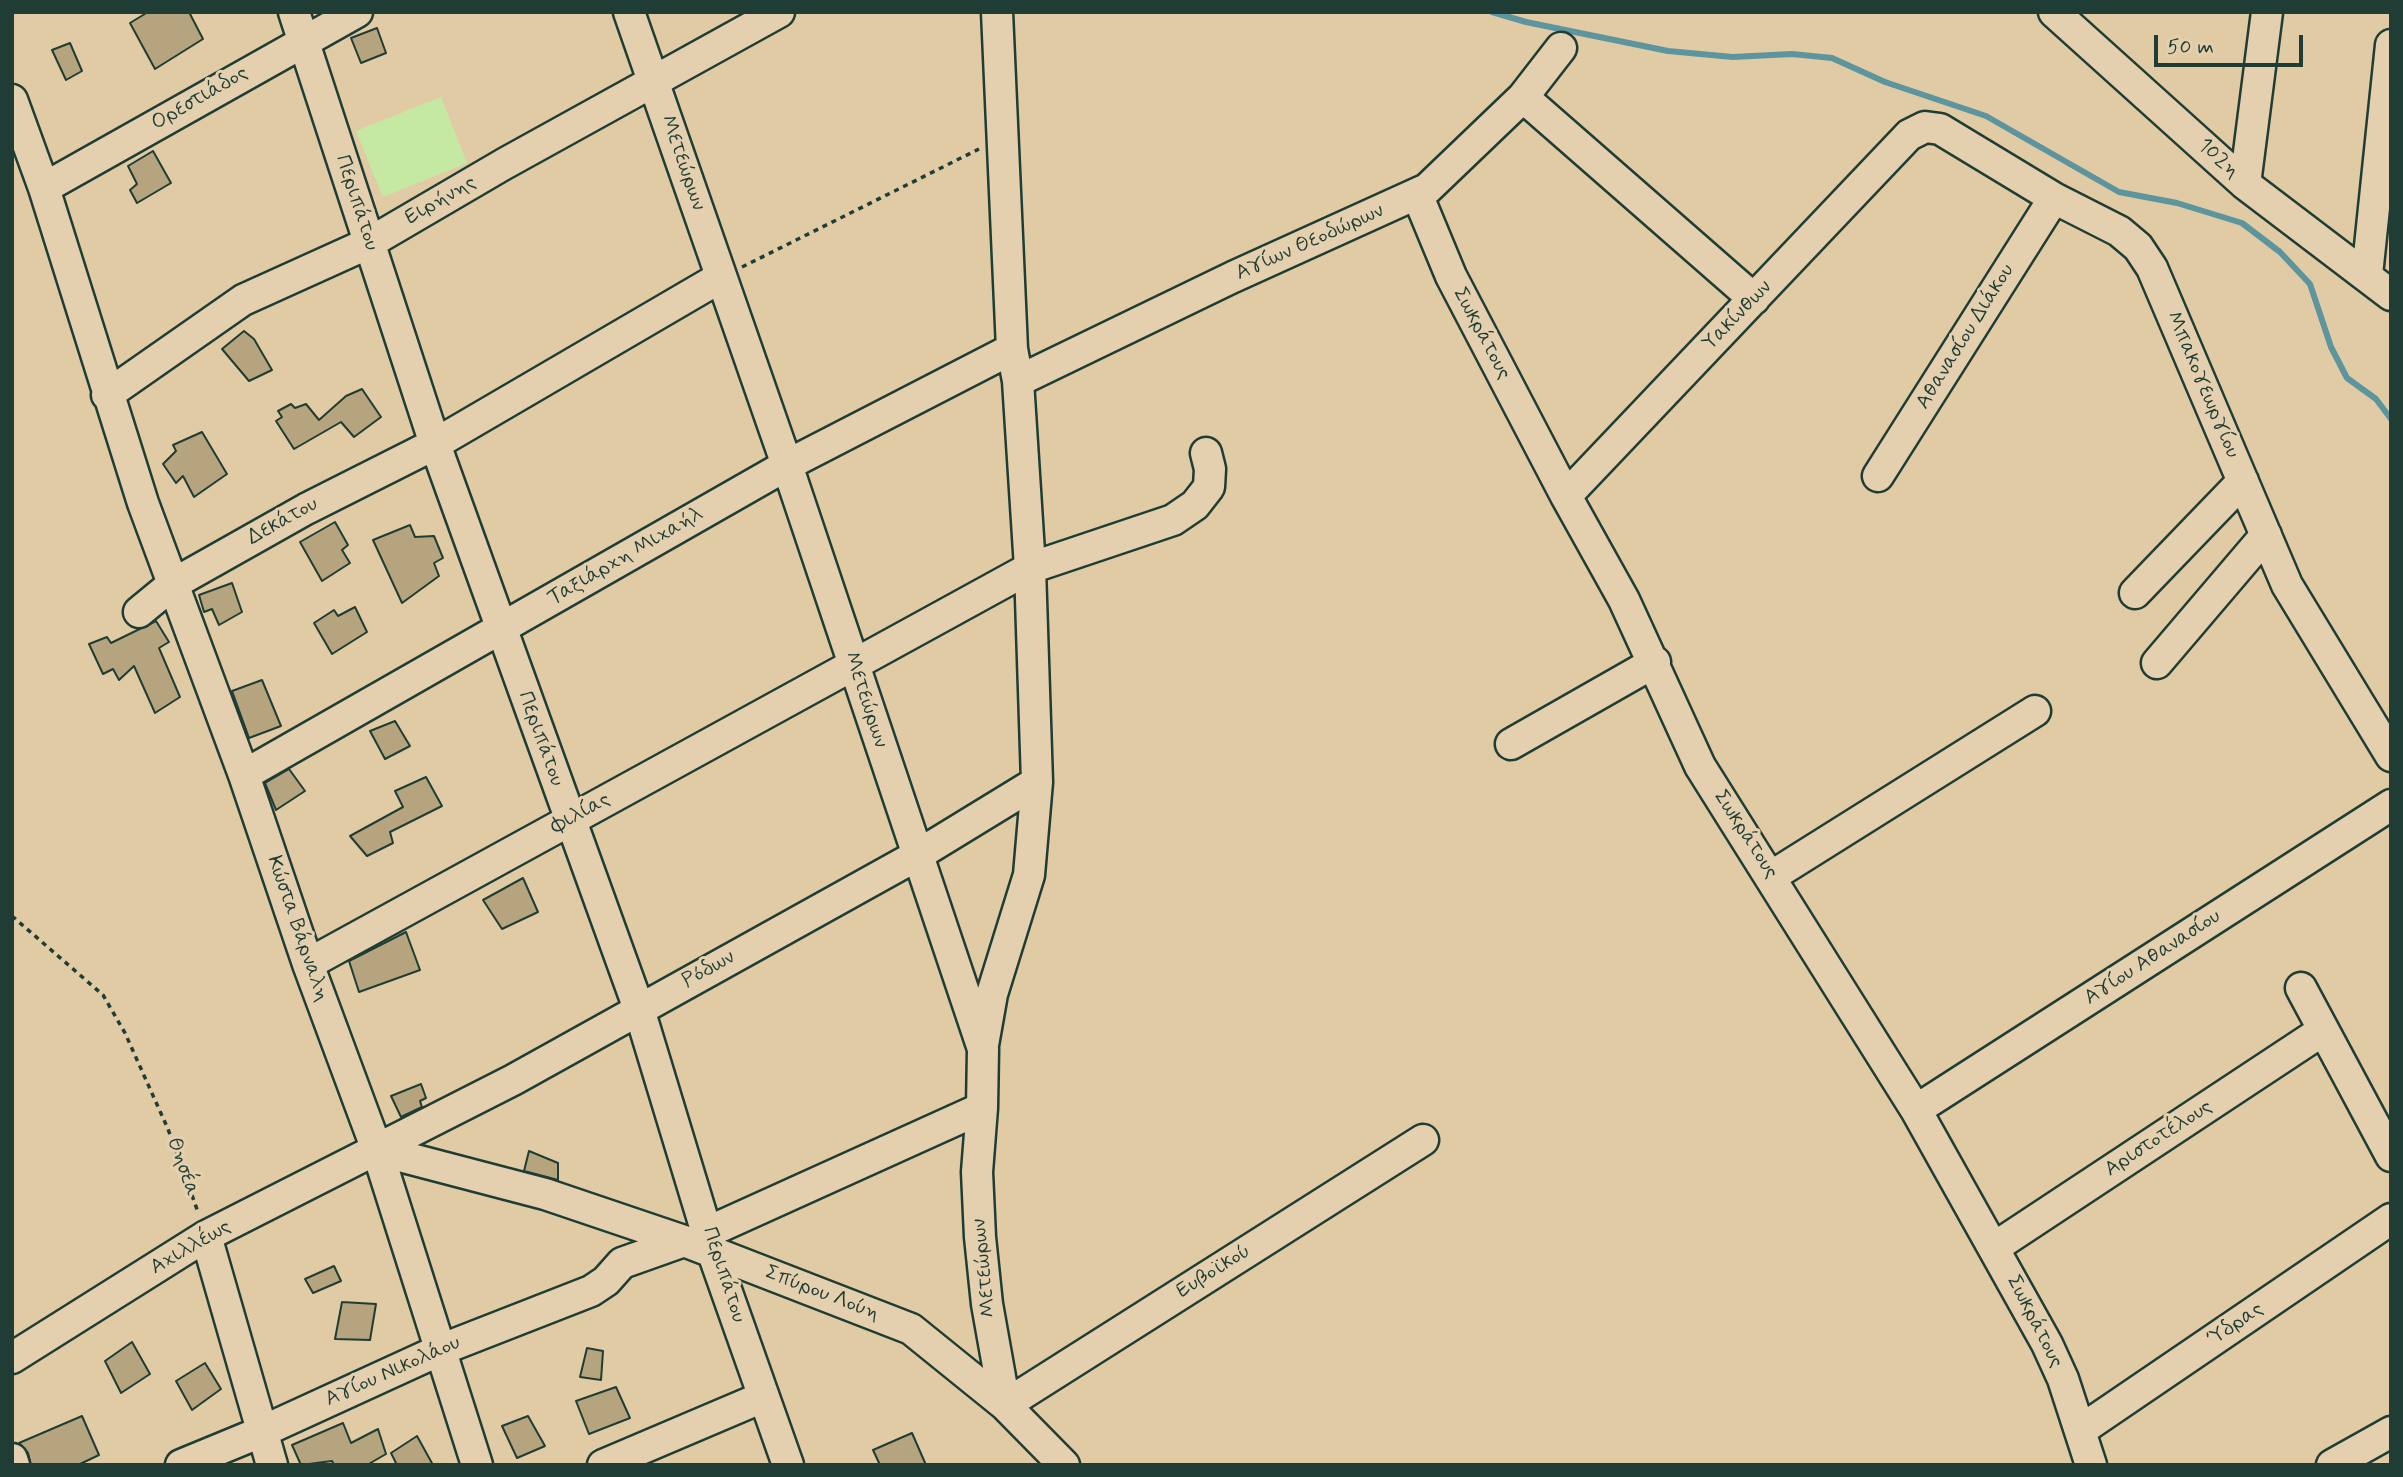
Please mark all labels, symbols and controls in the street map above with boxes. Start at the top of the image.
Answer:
scale bar [2158,21,2307,65]
text: 50 m [2167,33,2214,61]
street label: Ορεστιάδος [147,61,253,137]
street label: Μετεώρων [654,112,710,214]
street label: 102η [2192,134,2244,184]
street label: Περιπάτου [329,152,383,254]
street label: Ειρήνης [401,171,481,231]
street label: Αγίων Θεοδώρων [1232,199,1388,287]
street label: Αθανασίου Διάκου [1911,260,2021,414]
street label: Υακίνθων [1698,275,1778,357]
street label: Σωκράτους [1446,284,1516,384]
street label: Μπακογεωργίου [2160,308,2244,462]
street label: Δεκάτου [243,492,323,552]
street label: Ταξιάρχη Μιχαήλ [544,502,708,612]
street label: Μετεώρων [838,649,892,751]
street label: Περιπάτου [511,688,569,790]
street label: Σωκράτους [1707,786,1783,884]
street label: Φιλίας [547,788,615,840]
street label: Κώστα Βάρναλη [260,853,334,1005]
street label: Αγίου Αθανασίου [2080,905,2226,1011]
street label: Ρόδων [678,945,740,995]
street label: Αριστοτέλους [2100,1095,2218,1183]
street label: Θησέα [160,1134,204,1200]
street label: Αχιλλέως [146,1215,236,1281]
street label: Μετεώρων [967,1217,1003,1319]
street label: Περιπάτου [696,1224,750,1326]
street label: Ευβοϊκού [1172,1239,1256,1305]
street label: Σπύρου Λούη [761,1261,883,1327]
street label: Σωκράτους [2000,1272,2068,1372]
street label: Ύδρας [2203,1297,2269,1353]
street label: Αγίου Νικολάου [322,1331,464,1413]

